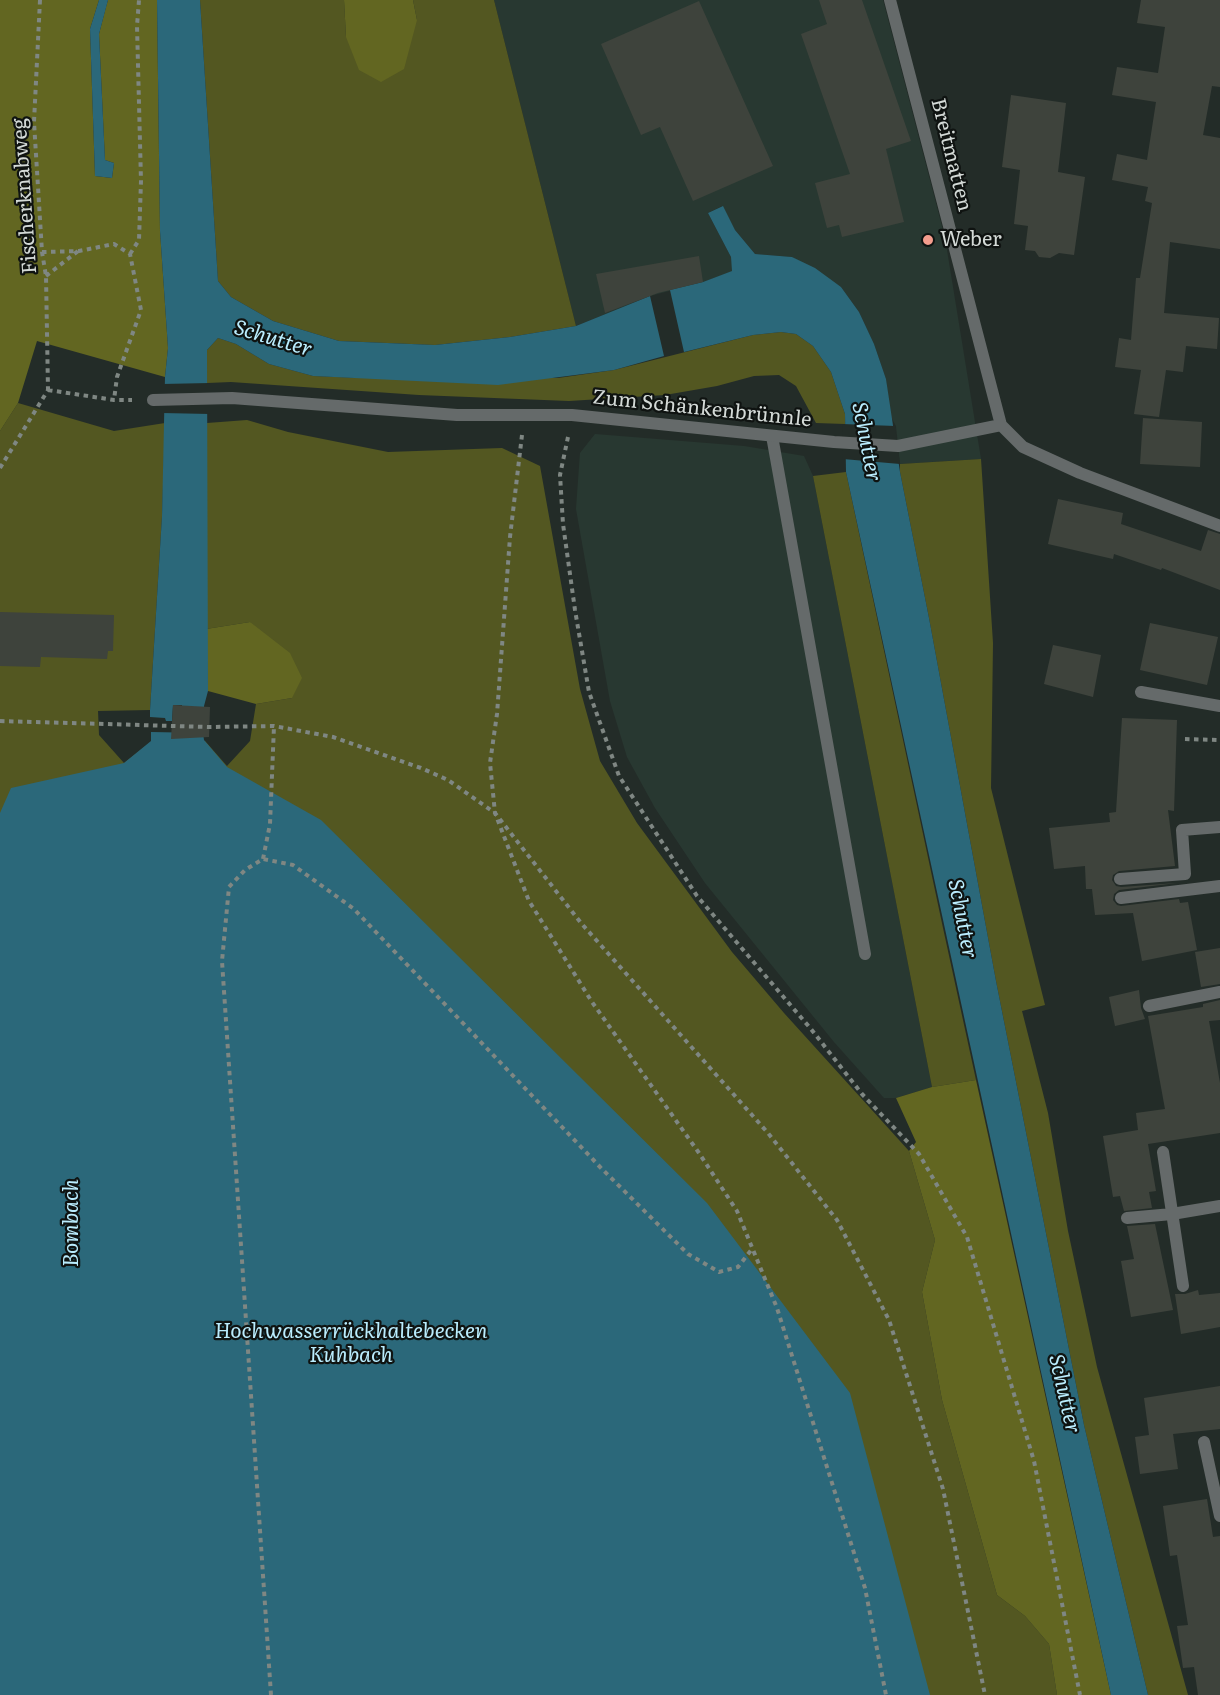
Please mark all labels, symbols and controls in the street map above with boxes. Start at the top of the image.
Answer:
street label: Breitmatten [925,96,977,214]
street label: Fischerknabweg [8,117,42,275]
place label: Weber [940,228,1002,252]
marker: Weber [921,233,935,247]
water label: Schutter [231,315,315,363]
street label: Zum Schänkenbrünnle [591,386,813,432]
water label: Schutter [846,400,886,484]
water label: Schutter [942,877,982,961]
water label: Bombach [59,1179,85,1267]
water label: Hochwasserrückhaltebecken Kuhbach [214,1319,488,1369]
water label: Schutter [1043,1352,1085,1436]

